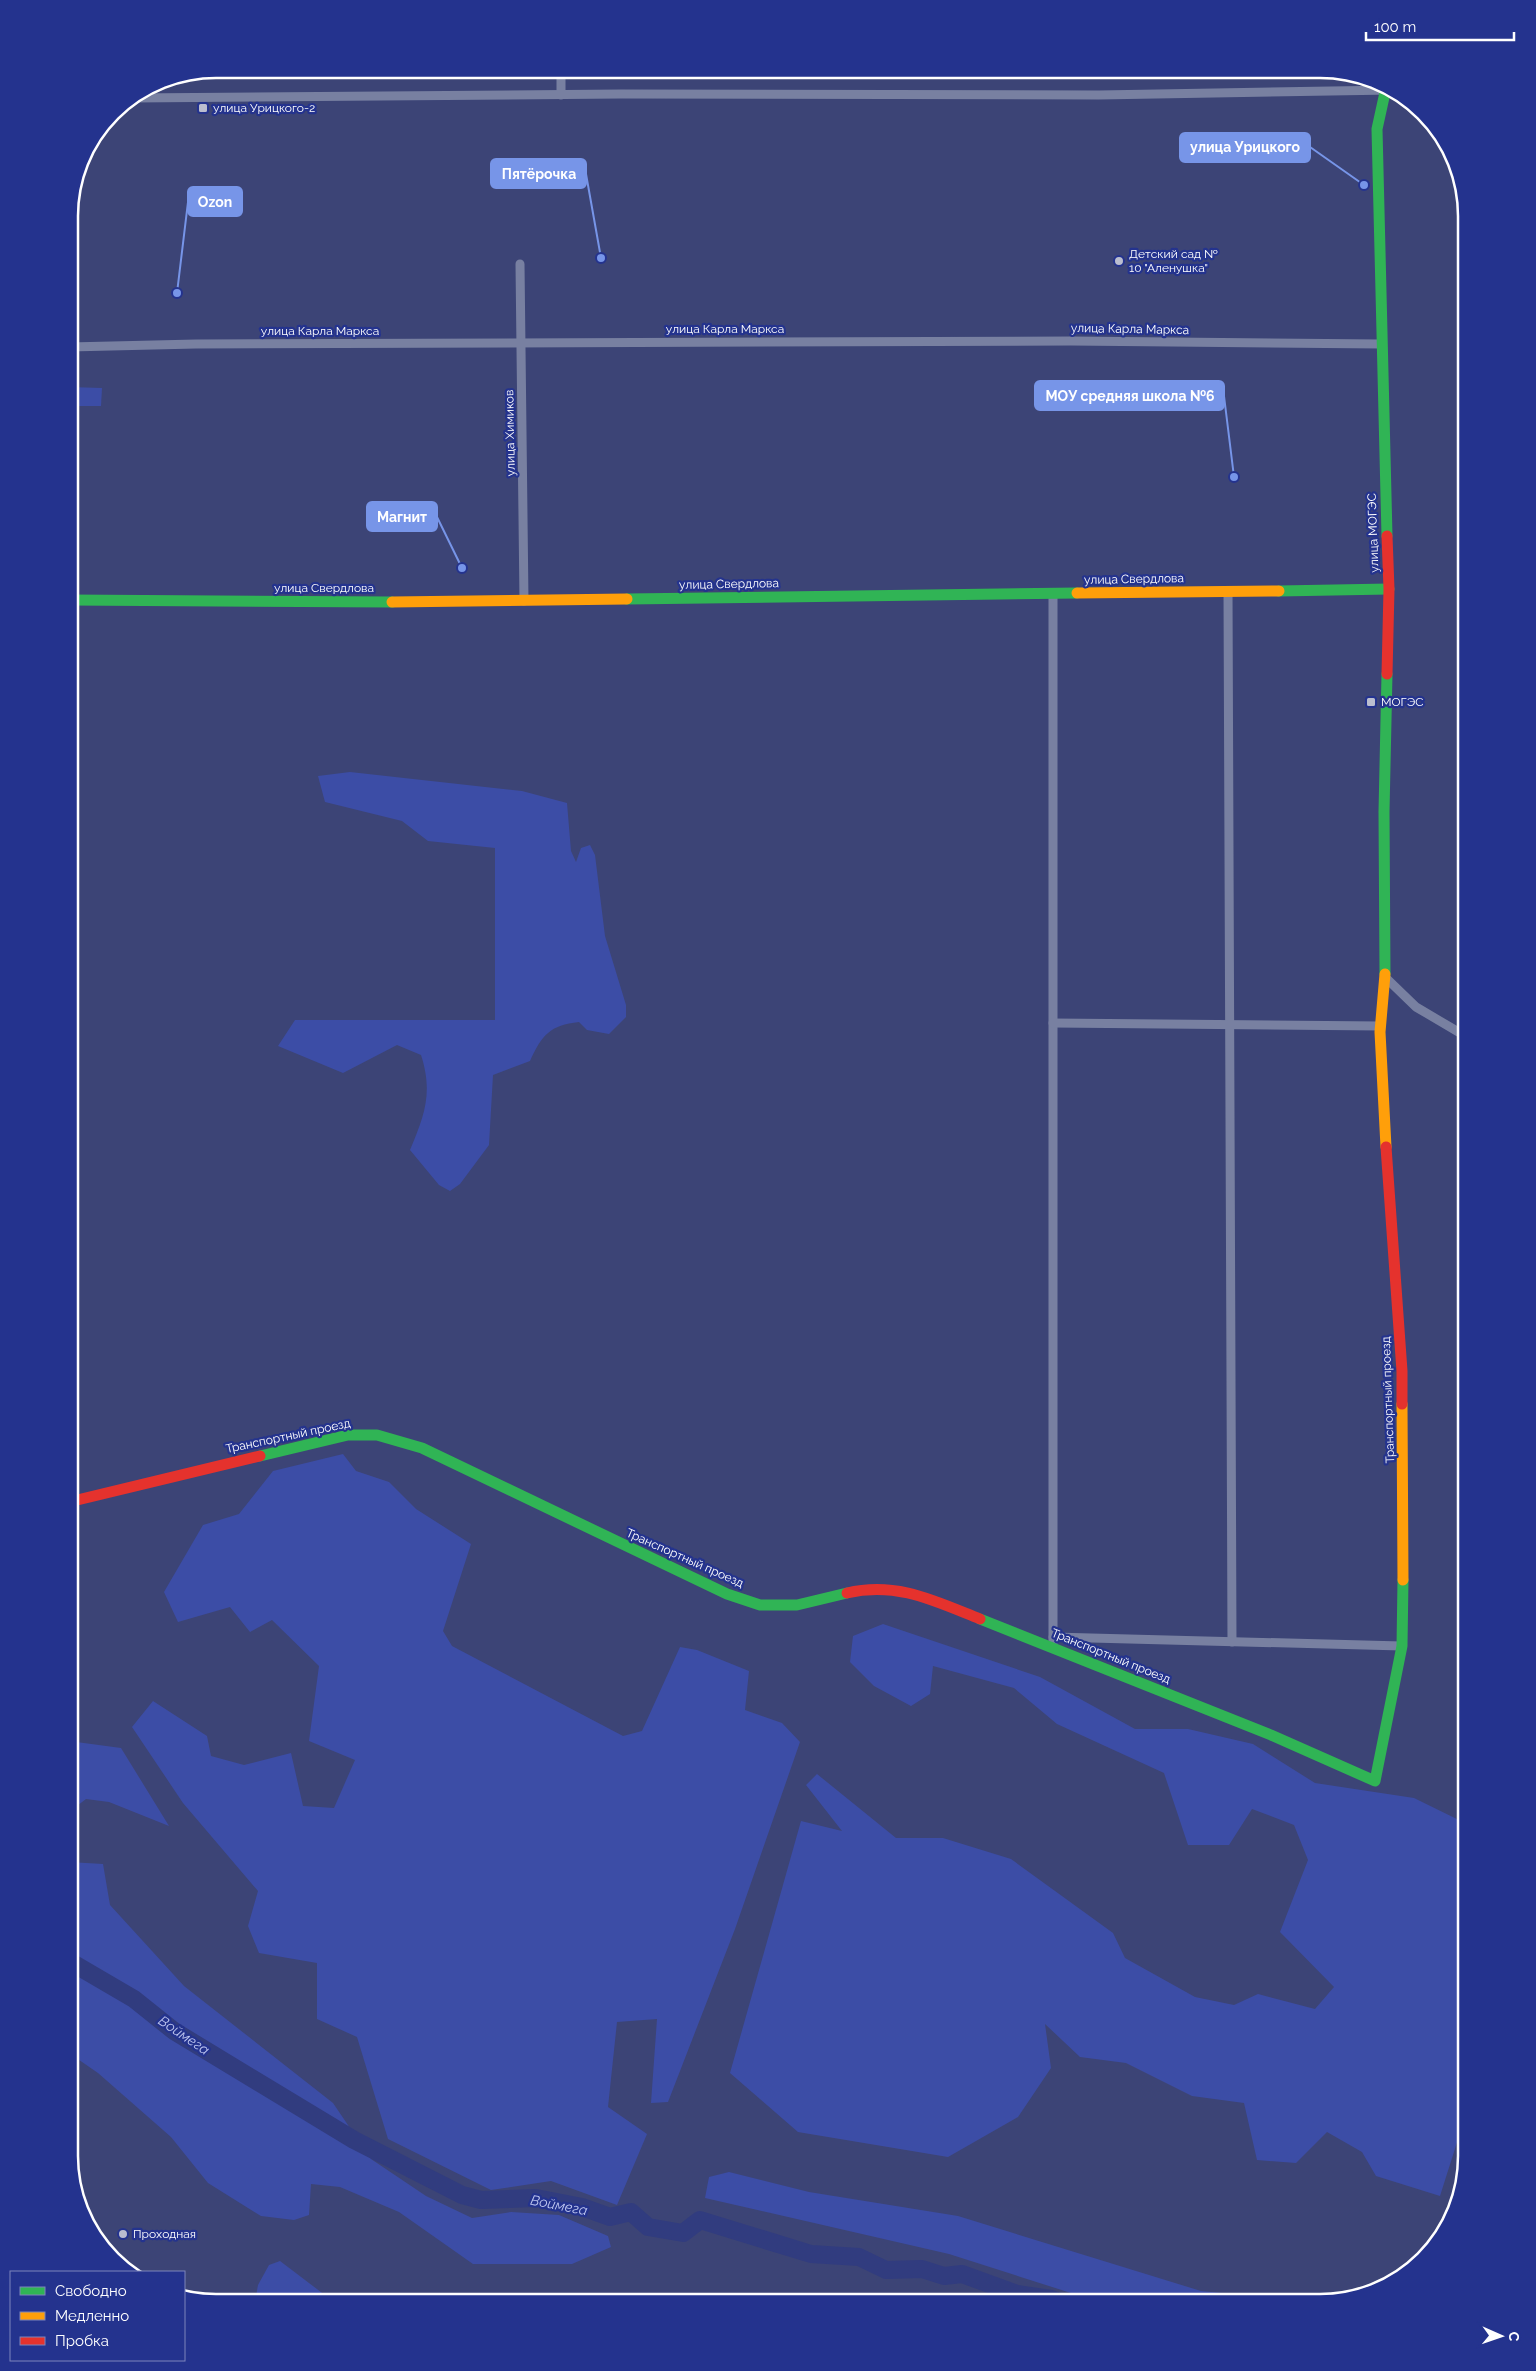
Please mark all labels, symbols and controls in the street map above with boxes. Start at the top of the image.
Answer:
scale bar [1366,10,1514,42]
text: 100 m [1374,18,1416,36]
place label: улица Урицкого-2 [213,101,315,115]
marker: улица Урицкого-2 [197,102,209,114]
callout: улица Урицкого [1180,133,1310,162]
text: улица Урицкого [1190,139,1301,155]
callout: Пятёрочка [491,159,586,188]
text: Пятёрочка [502,166,576,182]
callout: Ozon [188,187,242,216]
text: Ozon [198,194,232,210]
place label: Детский сад № 10 "Аленушка" [1129,247,1218,275]
marker: Детский сад № 10 "Аленушка" [1113,255,1125,267]
street label: улица Карла Маркса [1071,321,1189,337]
street label: улица Карла Маркса [666,322,784,336]
street label: улица Карла Маркса [261,324,379,338]
callout: МОУ средняя школа №6 [1035,381,1224,410]
text: МОУ средняя школа №6 [1045,388,1215,404]
street label: улица Химиков [502,390,518,476]
street label: улица МОГЭС [1365,493,1381,573]
callout: Магнит [367,502,437,531]
text: Магнит [377,509,427,525]
street label: улица Свердлова [1084,571,1184,587]
street label: улица Свердлова [679,576,779,592]
street label: улица Свердлова [274,581,374,595]
place label: МОГЭС [1381,695,1424,709]
marker: МОГЭС [1365,696,1377,708]
street label: Транспортный проезд [1379,1336,1397,1464]
street label: Транспортный проезд [224,1416,352,1456]
street label: Транспортный проезд [624,1526,746,1590]
street label: Транспортный проезд [1049,1626,1173,1686]
water label: Воймега [156,2012,212,2058]
water label: Воймега [529,2192,589,2218]
place label: Проходная [133,2227,196,2241]
marker: Проходная [117,2228,129,2240]
legend [10,2271,185,2361]
text: Свободно [55,2282,127,2300]
text: Медленно [55,2307,129,2325]
north arrow [1476,2311,1526,2361]
text: С [1506,2331,1522,2342]
text: Пробка [55,2332,109,2350]

